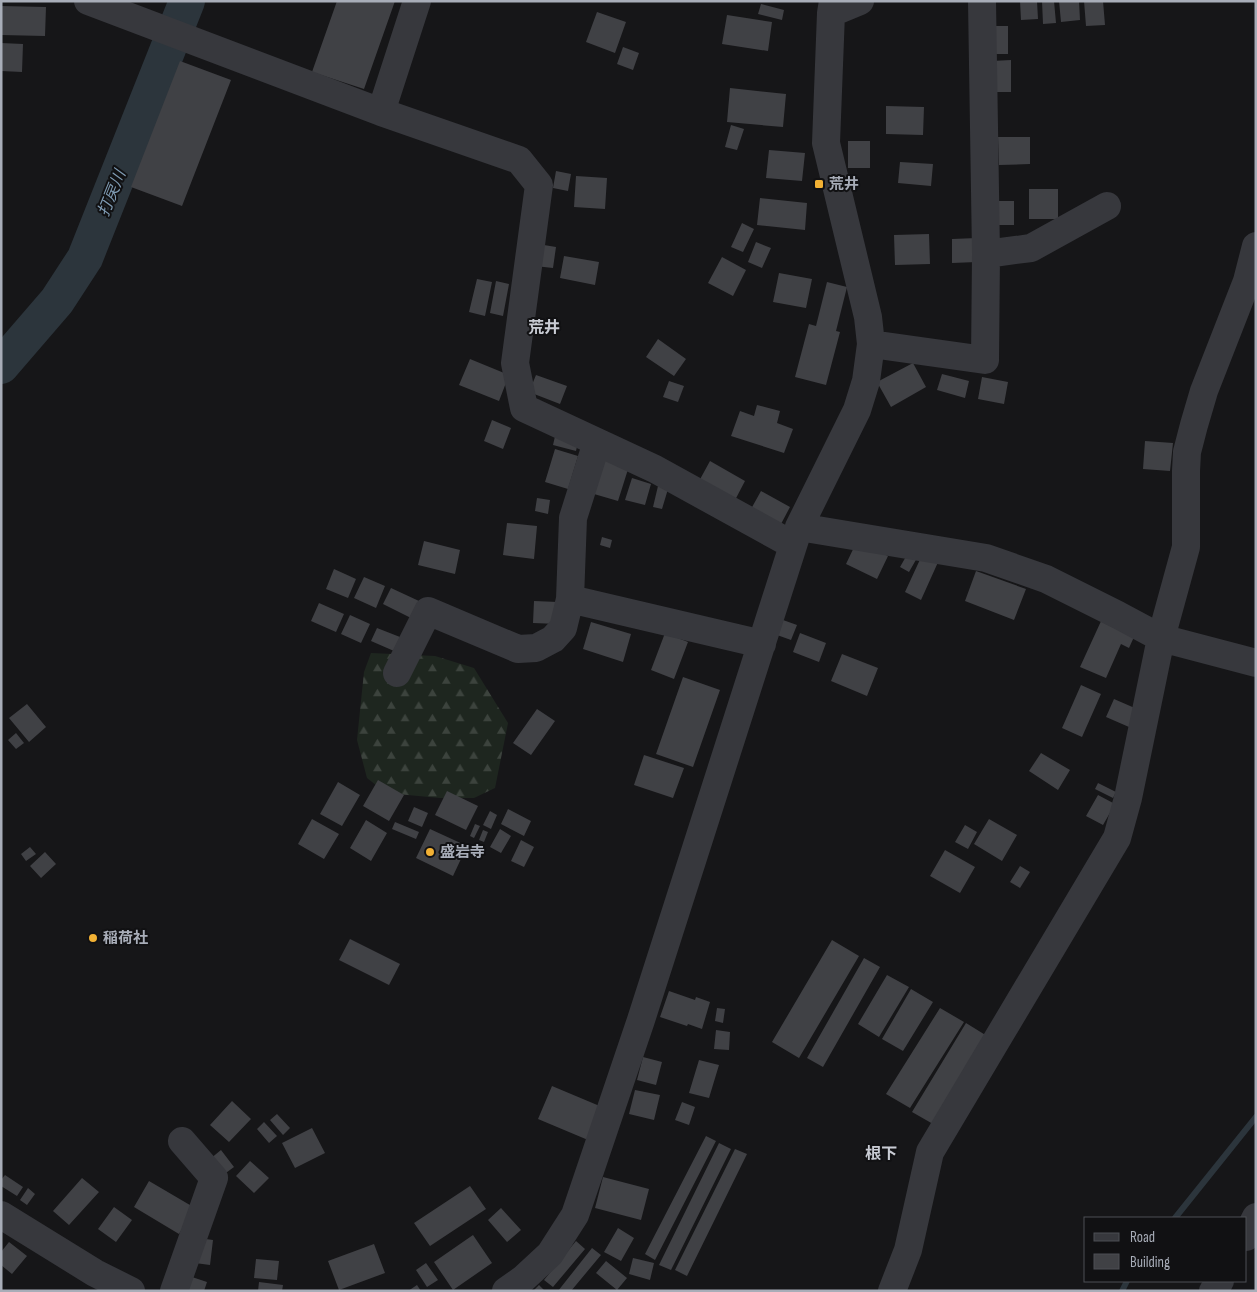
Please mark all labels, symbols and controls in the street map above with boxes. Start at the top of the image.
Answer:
water label: 打戻川 [95,166,131,219]
place label: 荒井 [829,175,859,194]
marker: 荒井 [813,178,825,190]
district label: 荒井 [528,318,560,338]
place label: 盛岩寺 [440,843,485,862]
marker: 盛岩寺 [424,846,436,858]
place label: 稲荷社 [103,929,148,948]
marker: 稲荷社 [87,932,99,944]
district label: 根下 [865,1145,897,1164]
legend [1084,1217,1247,1282]
text: Road [1130,1228,1155,1247]
text: Building [1130,1253,1170,1272]

